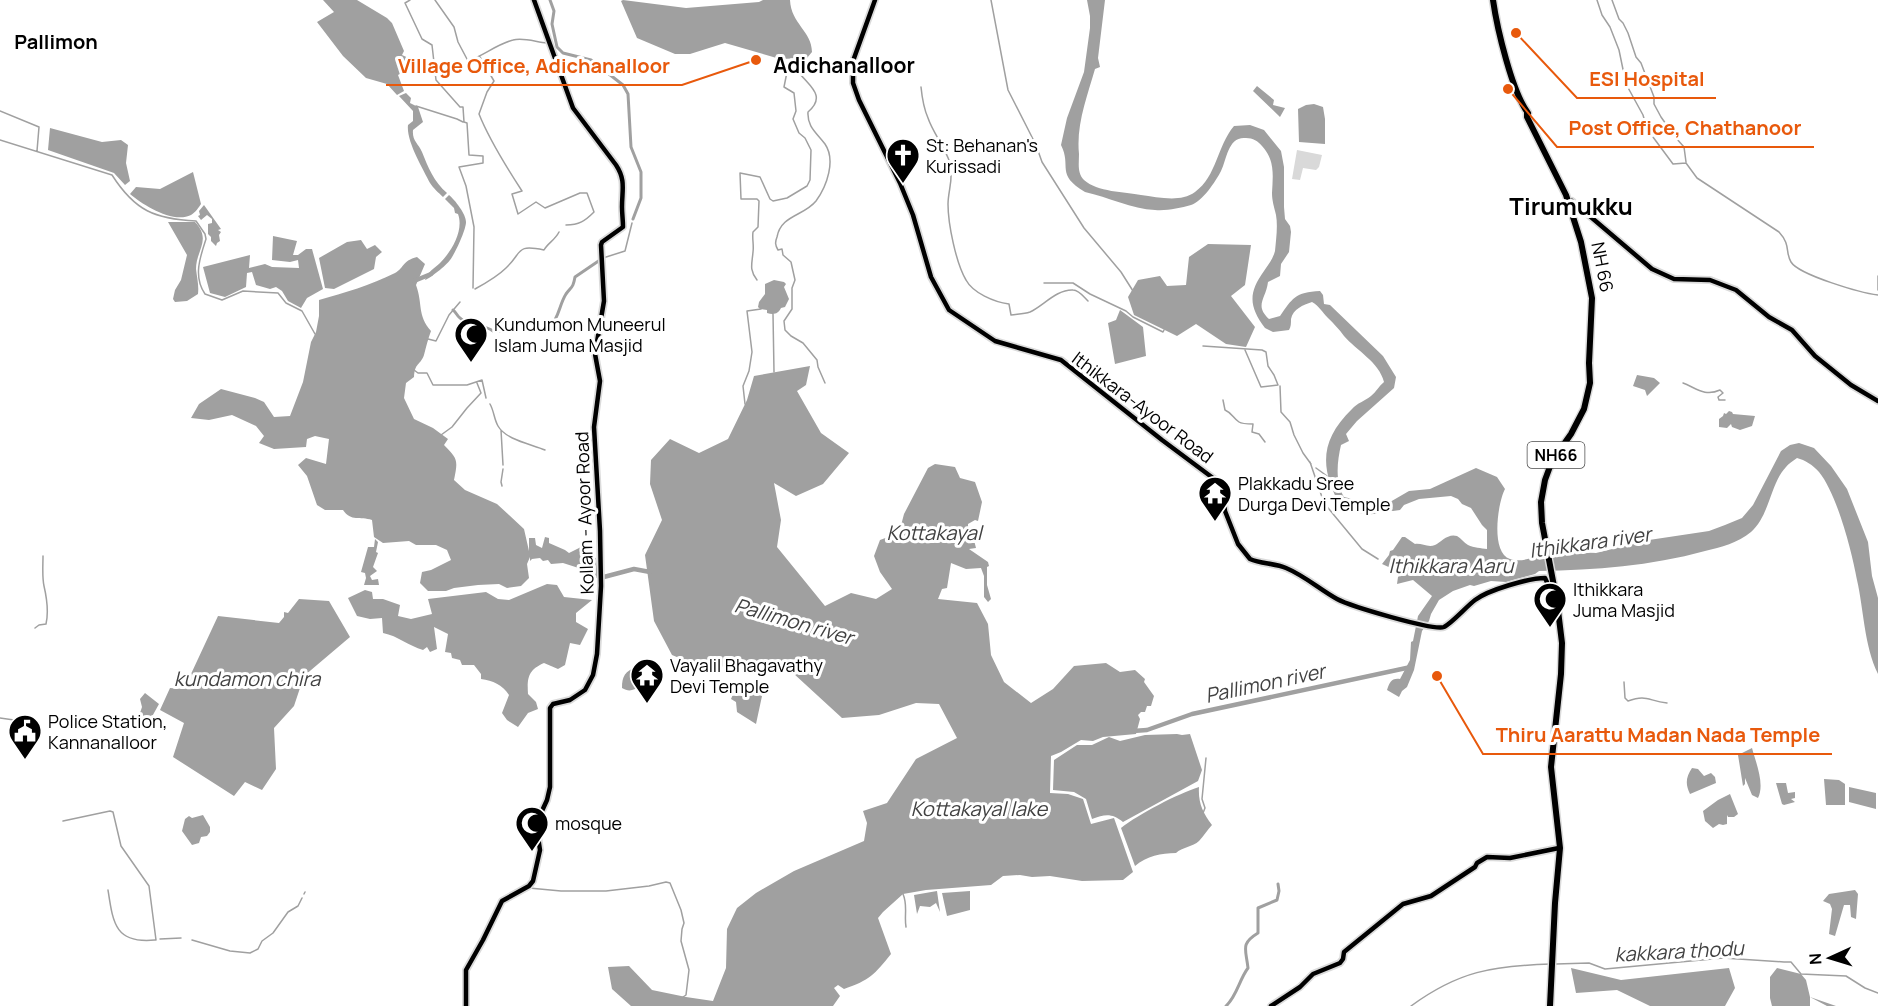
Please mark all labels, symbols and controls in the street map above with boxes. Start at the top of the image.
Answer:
district label: Pallimon [14,28,98,55]
callout: Village Office, Adichanalloor [386,47,682,85]
district label: Adichanalloor [773,51,915,79]
text: Village Office, Adichanalloor [398,52,670,79]
callout: ESI Hospital [1577,60,1716,98]
text: ESI Hospital [1589,65,1705,92]
callout: Post Office, Chathanoor [1557,109,1814,147]
text: Post Office, Chathanoor [1569,114,1801,141]
place label: St: Behanan's Kurissadi [926,133,1038,178]
church icon: St: Behanan's Kurissadi [885,137,921,184]
district label: Tirumukku [1509,189,1633,222]
street label: NH 66 [1586,240,1620,294]
place label: Kundumon Muneerul Islam Juma Masjid [494,312,666,357]
mosque icon: Kundumon Muneerul Islam Juma Masjid [453,316,489,363]
street label: Ithikkara-Ayoor Road [1067,346,1219,468]
street label: Kollam - Ayoor Road [569,431,599,595]
road number: NH66 [1528,442,1584,468]
place label: Plakkadu Sree Durga Devi Temple [1238,471,1391,516]
temple icon: Plakkadu Sree Durga Devi Temple [1197,475,1233,522]
water label: Kottakayal [886,519,984,546]
water label: Ithikkara river [1527,520,1655,564]
water label: Ithikkara Aaru [1389,552,1516,579]
place label: Ithikkara Juma Masjid [1573,577,1675,622]
mosque icon: Ithikkara Juma Masjid [1532,581,1568,628]
water label: Pallimon river [732,591,859,652]
place label: Vayalil Bhagavathy Devi Temple [670,653,823,698]
temple icon: Vayalil Bhagavathy Devi Temple [629,657,665,704]
water label: Pallimon river [1203,657,1330,709]
water label: kundamon chira [174,665,321,692]
place label: Police Station, Kannanalloor [48,709,168,754]
public building icon: Police Station, Kannanalloor [7,713,43,760]
callout: Thiru Aarattu Madan Nada Temple [1483,716,1832,754]
text: Thiru Aarattu Madan Nada Temple [1496,721,1820,748]
water label: Kottakayal lake [911,795,1049,822]
mosque icon: mosque [514,805,550,852]
place label: mosque [555,811,622,835]
north arrow [1800,928,1860,988]
water label: kakkara thodu [1614,934,1746,968]
text: N [1804,953,1826,966]

